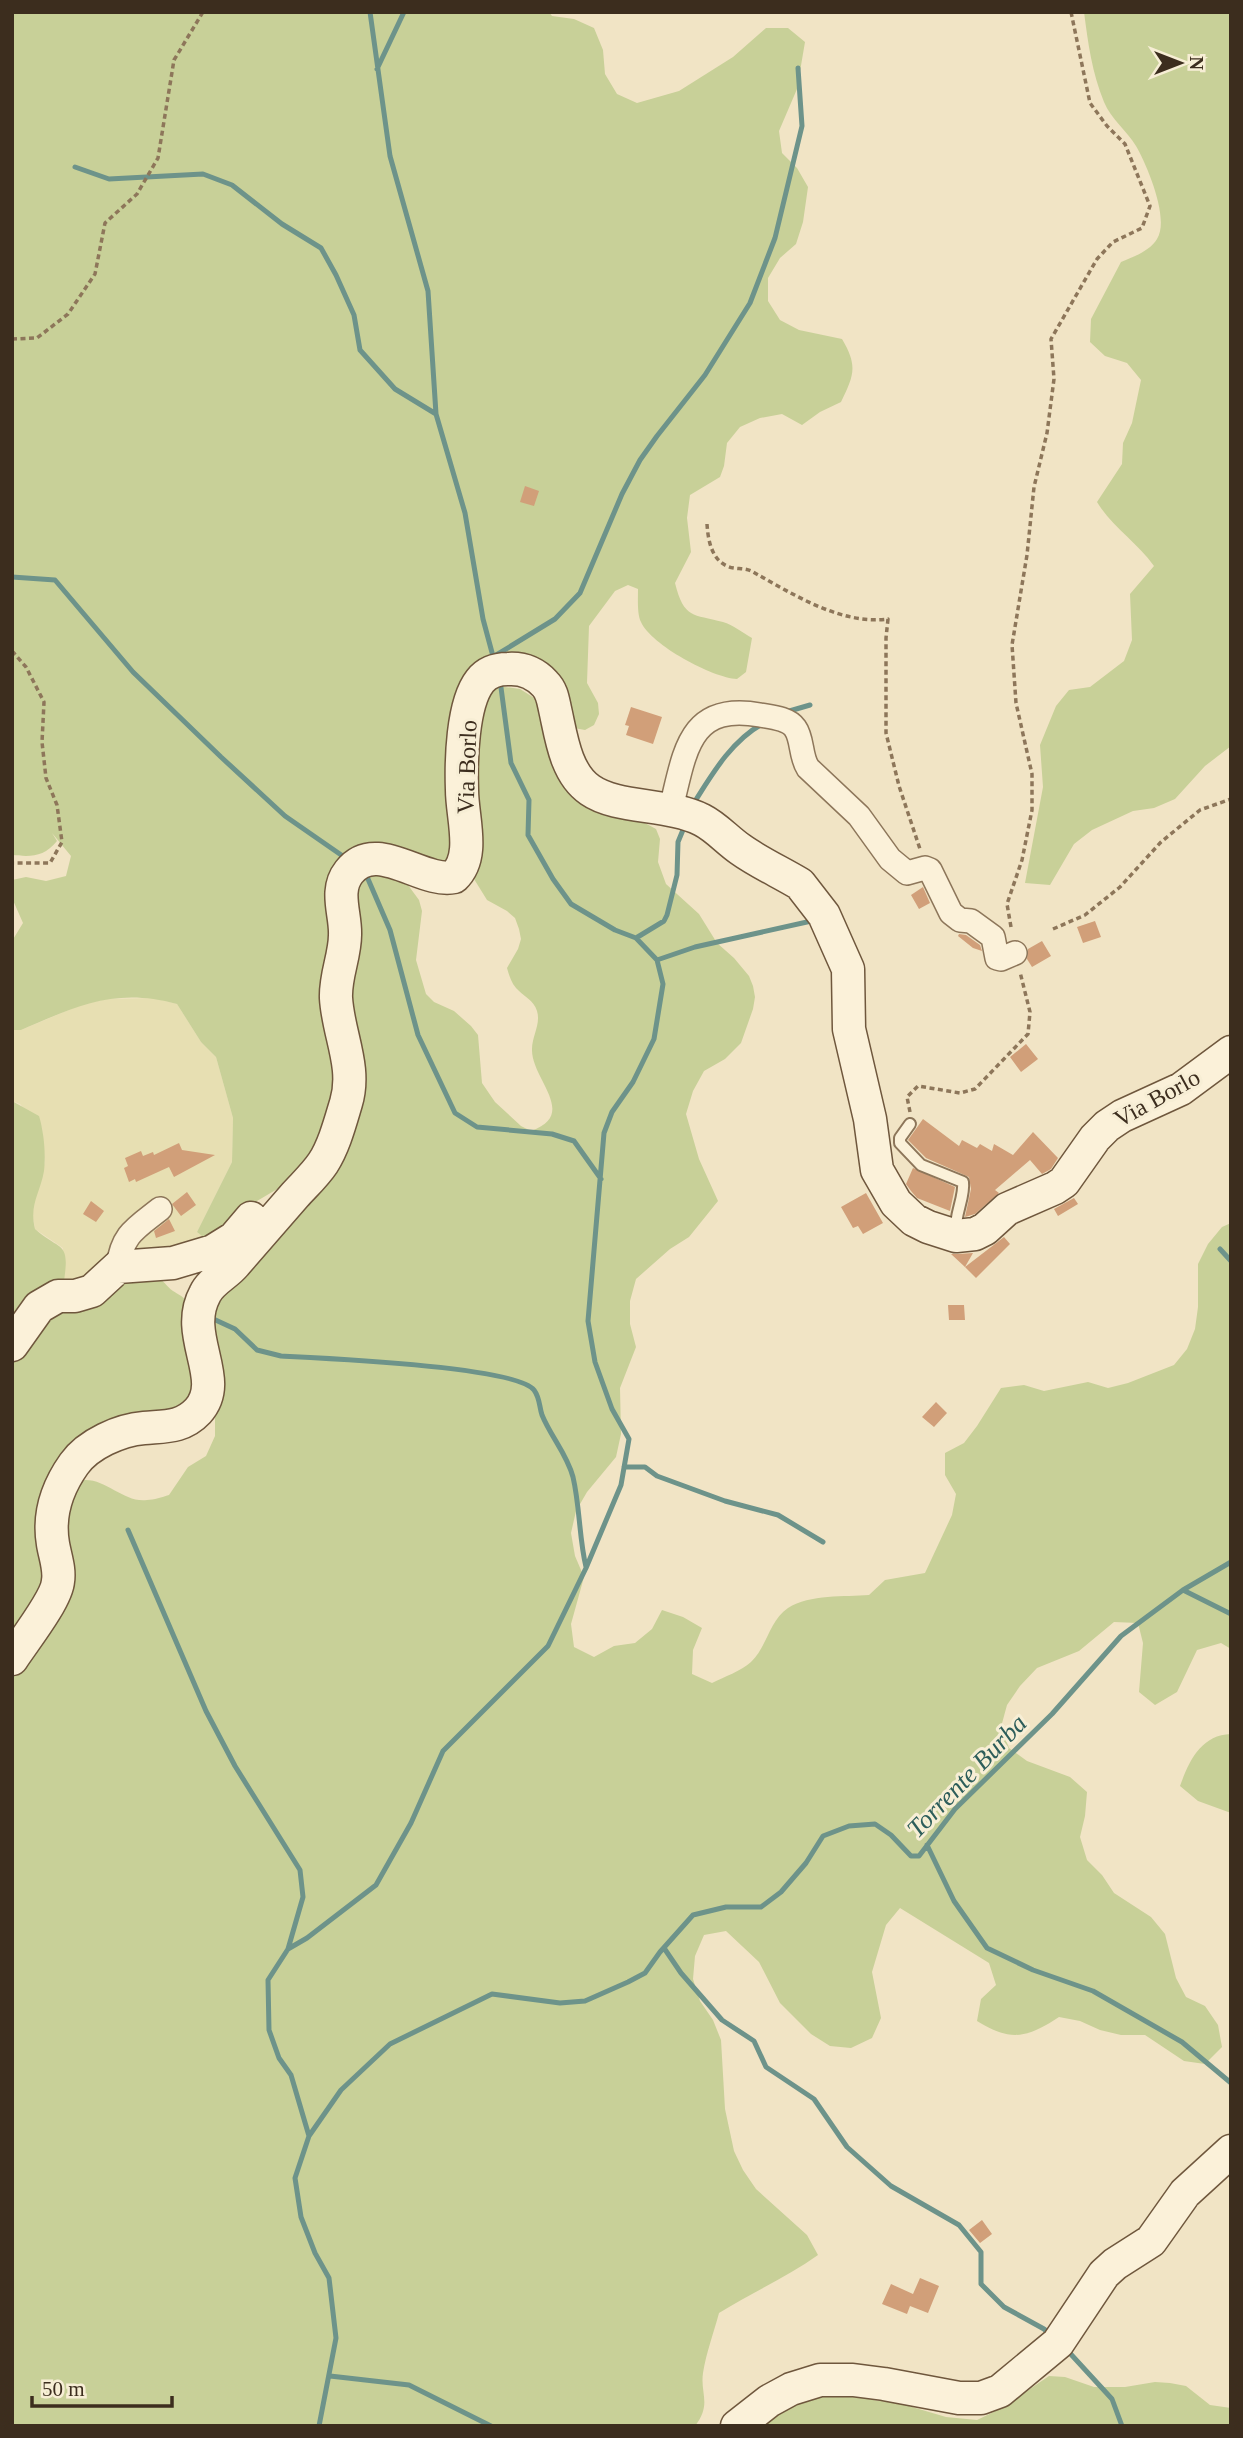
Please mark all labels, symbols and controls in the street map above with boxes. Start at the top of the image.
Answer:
north arrow [1145,28,1215,98]
text: N [1186,56,1207,70]
street label: Via Borlo [452,720,482,814]
street label: Via Borlo [1110,1064,1204,1132]
water label: Torrente Burba [901,1709,1033,1843]
scale bar [32,2364,172,2408]
text: 50 m [42,2377,85,2401]

